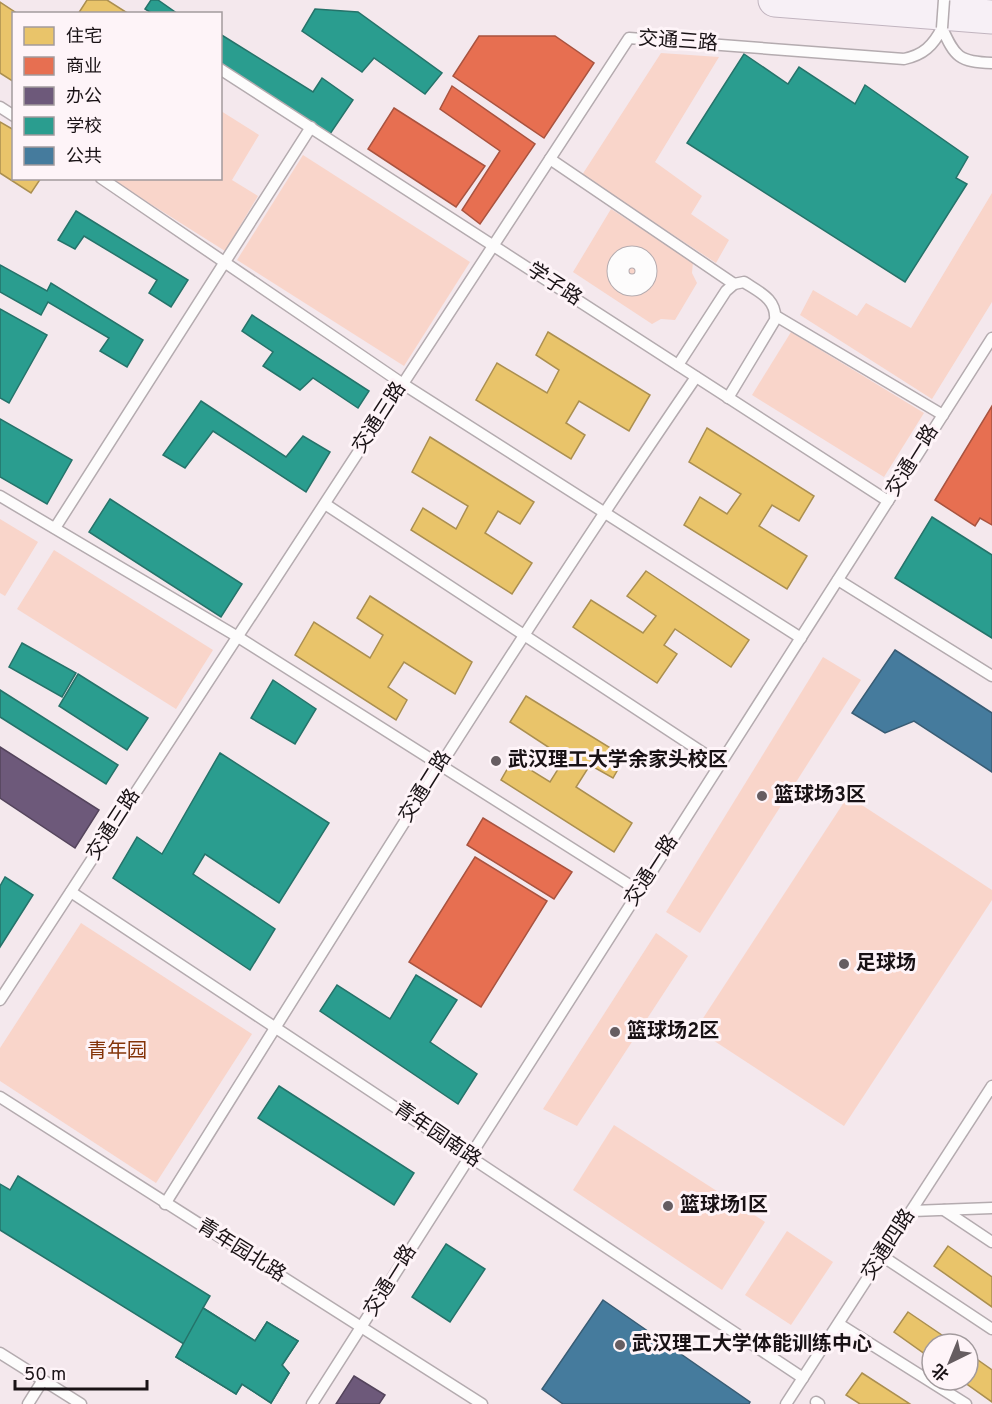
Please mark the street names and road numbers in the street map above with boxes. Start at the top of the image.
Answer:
street label: 交通三路 [637,26,719,58]
street label: 学子路 [522,258,586,312]
street label: 交通三路 [347,377,413,459]
street label: 交通一路 [881,420,945,502]
street label: 交通二路 [394,746,458,828]
street label: 交通三路 [81,784,147,866]
street label: 交通一路 [619,830,685,912]
street label: 青年园南路 [388,1096,486,1174]
street label: 交通四路 [856,1204,922,1286]
street label: 青年园北路 [192,1213,290,1289]
street label: 交通一路 [359,1240,423,1322]

